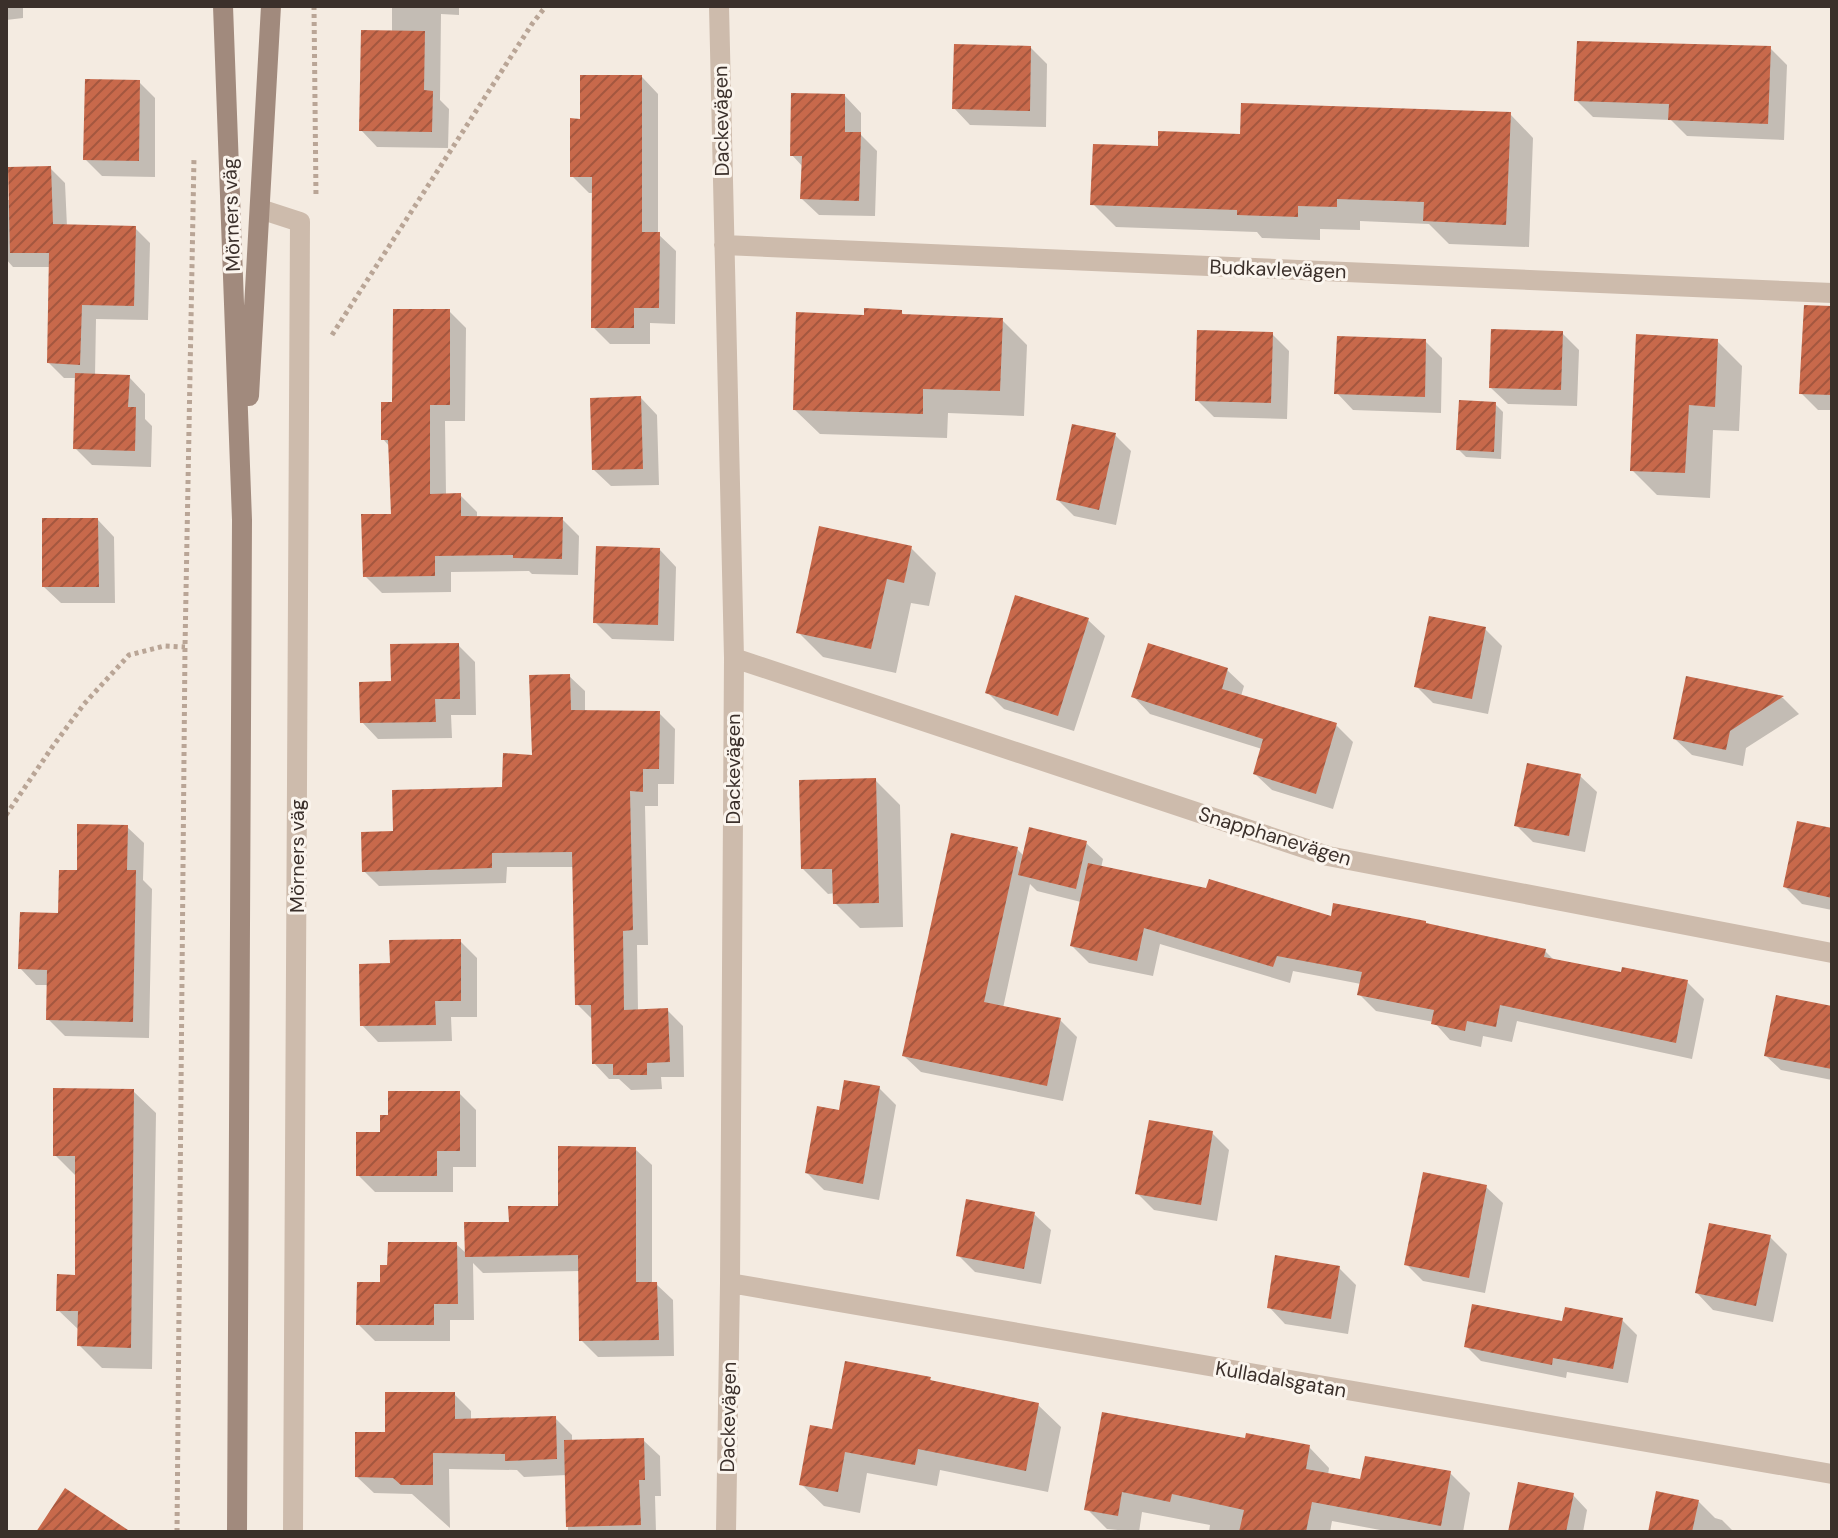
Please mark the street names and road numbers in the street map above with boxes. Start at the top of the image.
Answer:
street label: Dackevägen [707,65,735,177]
street label: Mörners väg [216,158,246,272]
street label: Budkavlevägen [1209,254,1347,284]
street label: Dackevägen [720,714,746,824]
street label: Mörners väg [284,799,310,913]
street label: Snapphanevägen [1195,800,1355,872]
street label: Kulladalsgatan [1214,1355,1348,1403]
street label: Dackevägen [714,1361,742,1473]

